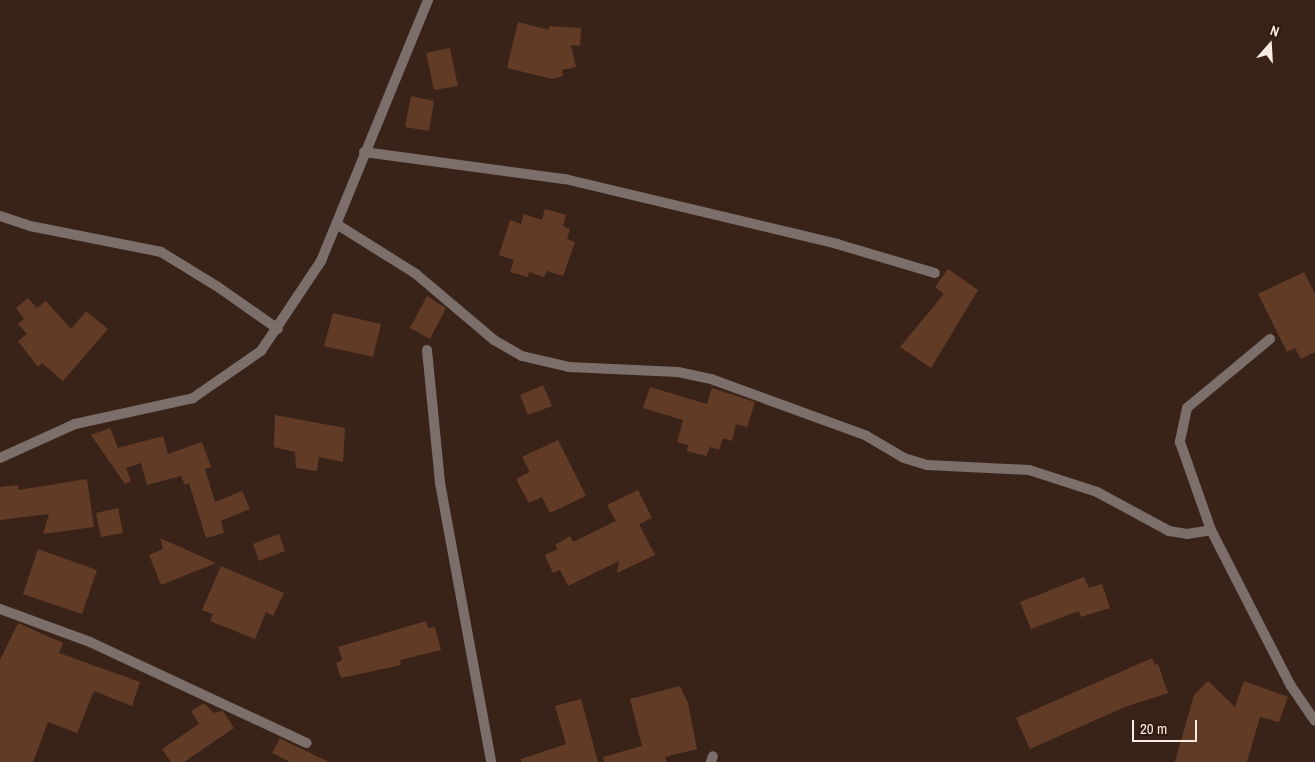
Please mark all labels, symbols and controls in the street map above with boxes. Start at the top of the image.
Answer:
north arrow [1245,20,1295,70]
text: N [1268,21,1282,41]
scale bar [1135,710,1200,742]
text: 20 m [1140,718,1167,739]

